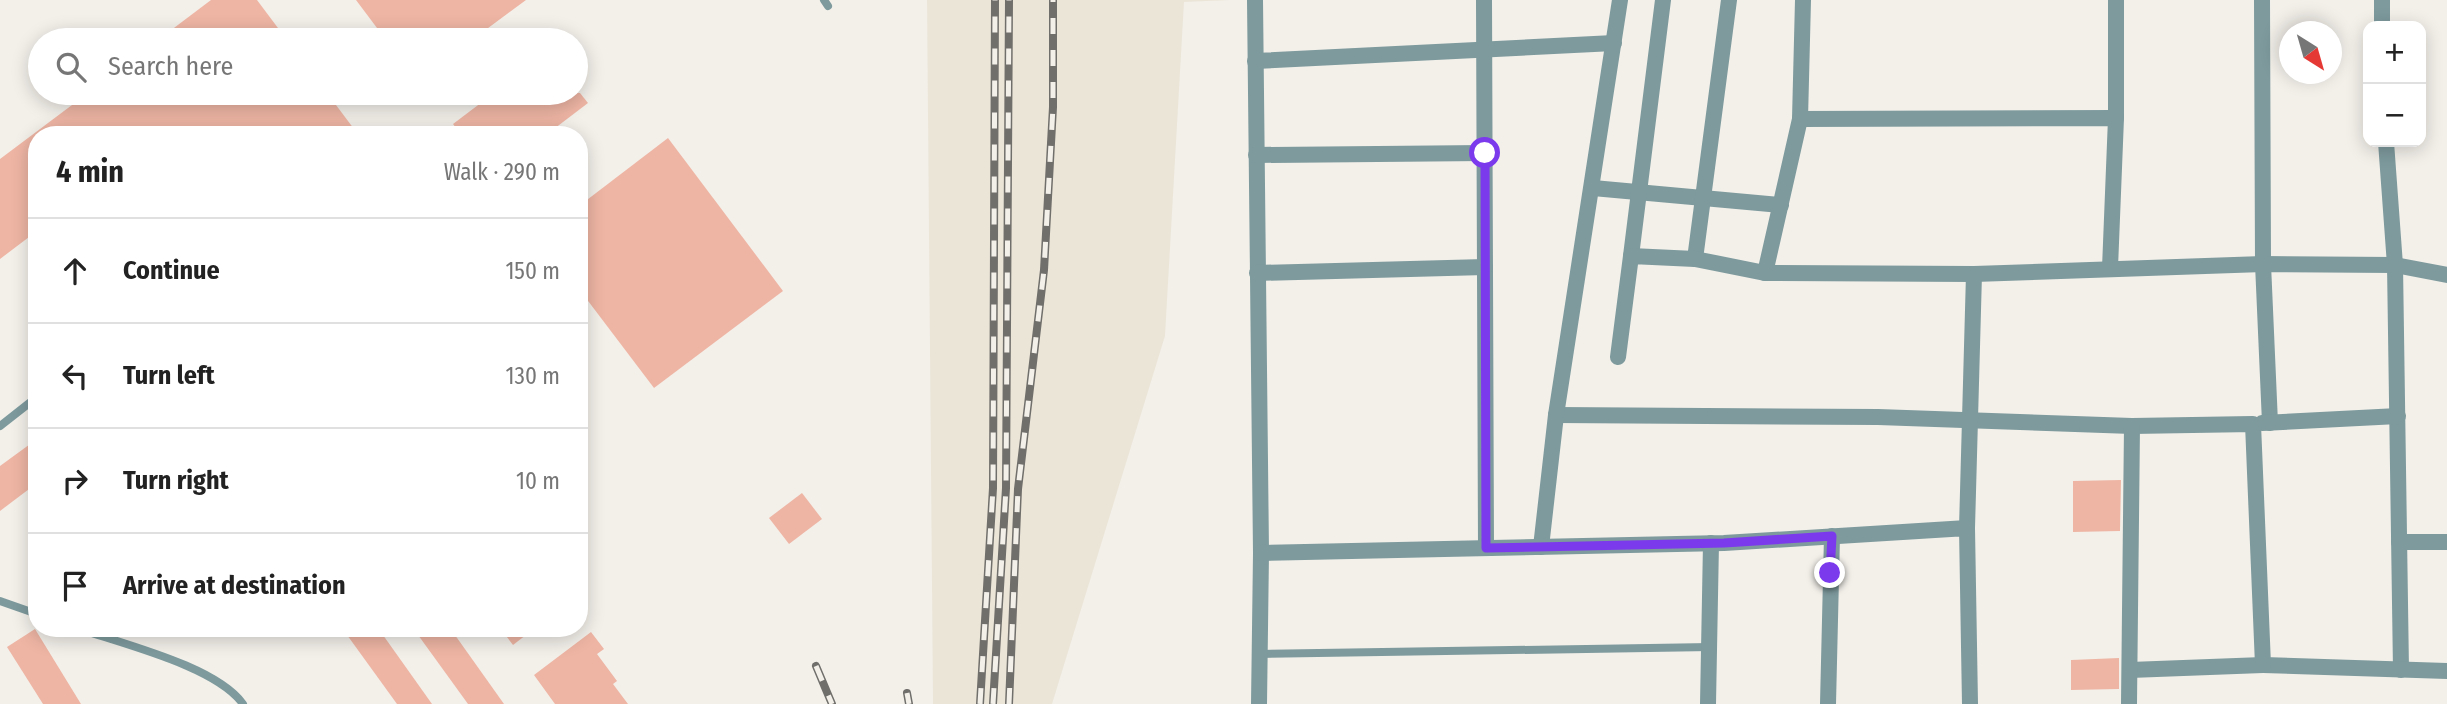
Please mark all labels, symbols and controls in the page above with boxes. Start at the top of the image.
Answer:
north arrow [2279,21,2342,84]
map controls [2363,21,2426,147]
button: + [2363,21,2426,84]
search box [28,28,588,105]
icon: search [52,48,90,86]
text: Search here [108,51,233,82]
button: − [2363,84,2426,147]
route start [1469,137,1500,168]
text: 4 min [56,154,124,190]
text: Walk · 290 m [444,158,560,186]
icon: ahead [56,252,94,290]
text: Continue [123,255,220,286]
text: 150 m [505,257,560,285]
icon: left [56,357,94,395]
text: Turn left [123,360,215,391]
text: 130 m [506,362,560,390]
icon: right [56,462,94,500]
text: Turn right [123,465,229,496]
text: 10 m [516,467,560,495]
route end [1814,557,1845,588]
icon: arrive [56,567,94,605]
text: Arrive at destination [123,570,346,601]

